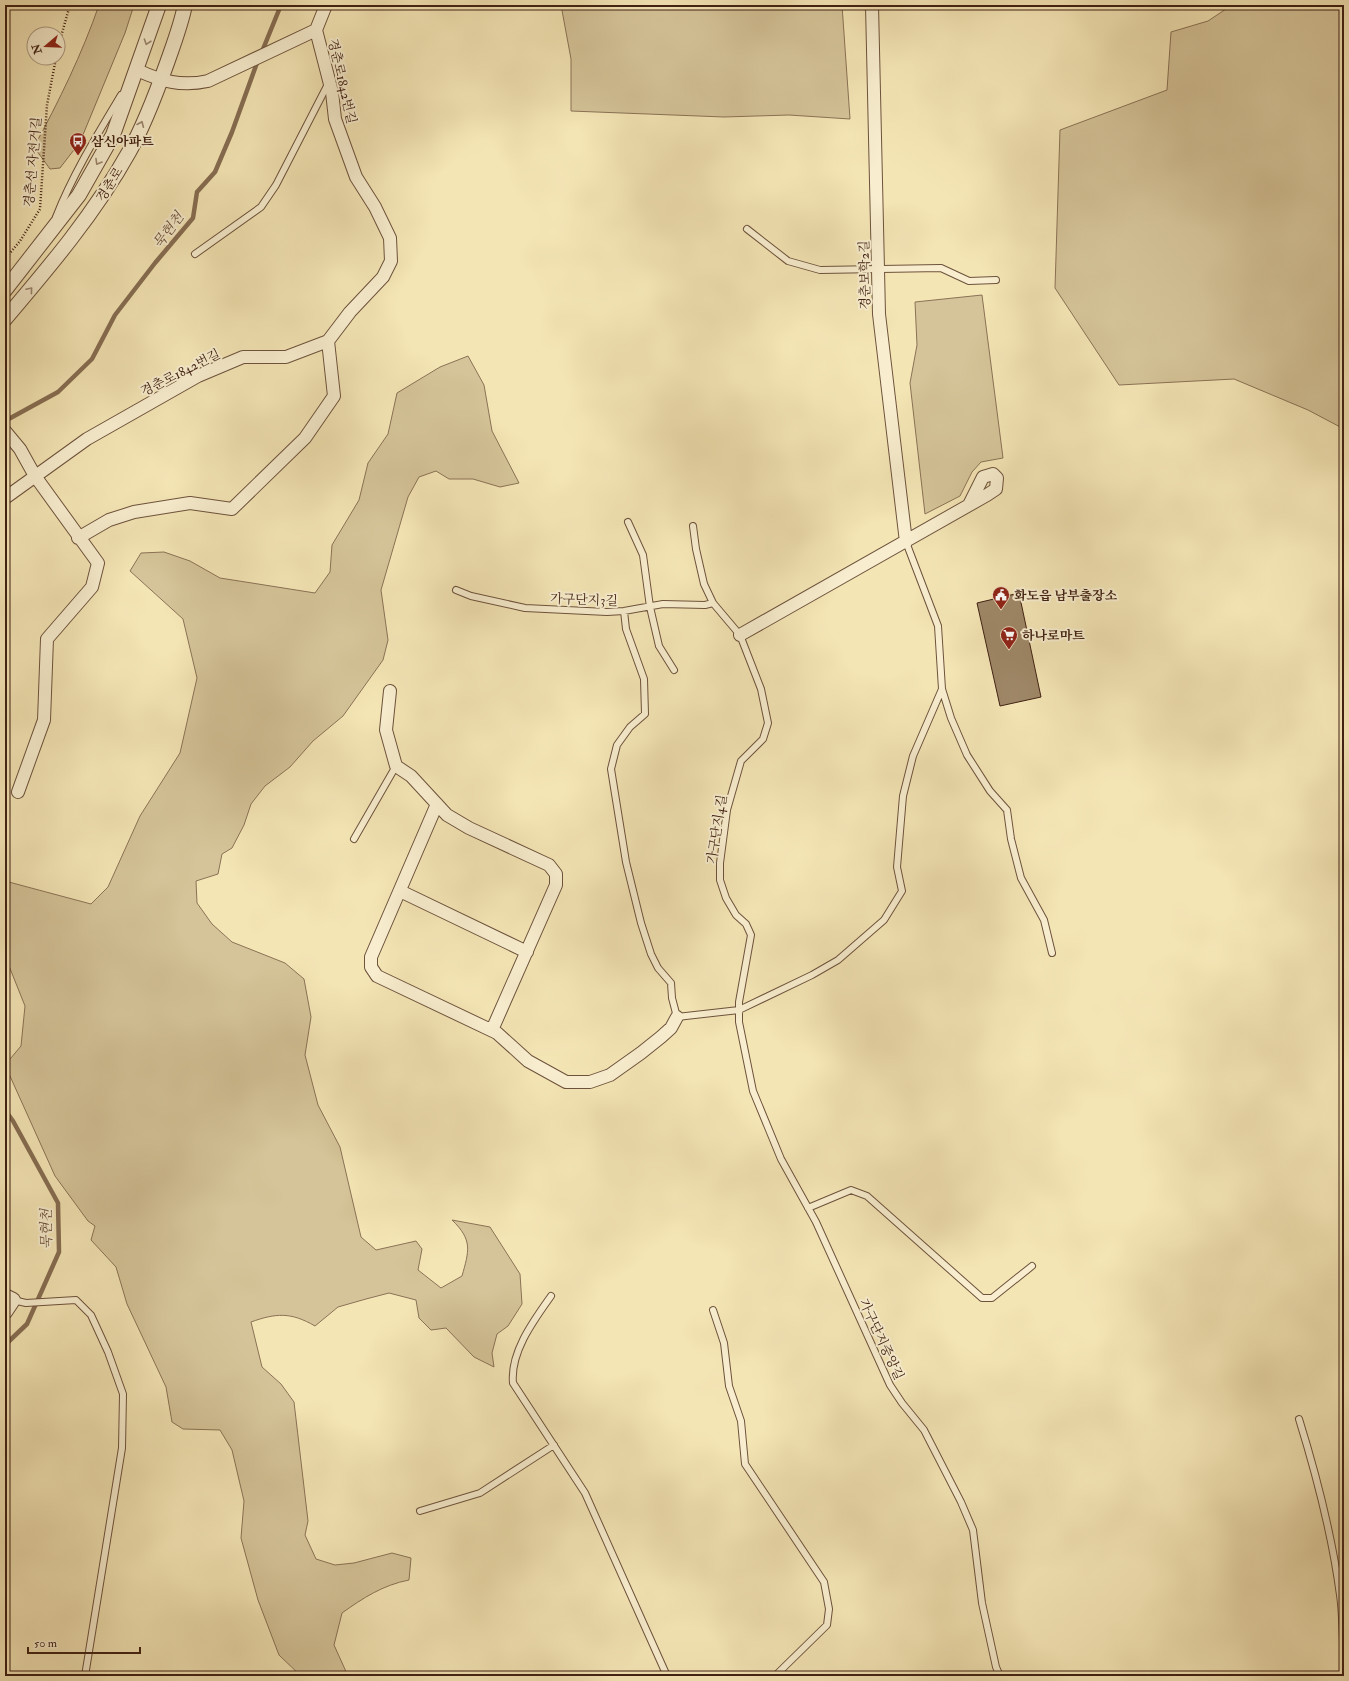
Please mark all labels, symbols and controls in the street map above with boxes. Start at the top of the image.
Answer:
north arrow [26,26,66,66]
street label: 경춘로1842번길 [324,37,360,125]
one-way arrow [143,38,151,45]
text: N [29,41,45,57]
street label: 경춘선 자전거길 [21,116,45,208]
one-way arrow [137,121,145,128]
bus stop icon: 삼신아파트 [68,131,88,156]
place label: 삼신아파트 [91,134,154,150]
one-way arrow [95,158,102,165]
street label: 경춘로 [93,164,127,205]
water label: 묵현천 [149,208,188,252]
street label: 경춘보학2길 [856,240,874,310]
one-way arrow [26,287,33,294]
street label: 경춘로1842번길 [138,346,223,400]
public building icon: 화도읍 남부출장소 [991,585,1011,610]
place label: 화도읍 남부출장소 [1014,588,1118,604]
street label: 가구단지3길 [550,591,618,609]
supermarket icon: 하나로마트 [999,625,1019,650]
place label: 하나로마트 [1022,628,1085,644]
street label: 가구단지4길 [704,793,730,865]
water label: 묵현천 [38,1207,55,1249]
street label: 가구단지중앙길 [855,1296,907,1383]
scale bar [28,1629,140,1655]
text: 50 m [34,1636,58,1651]

